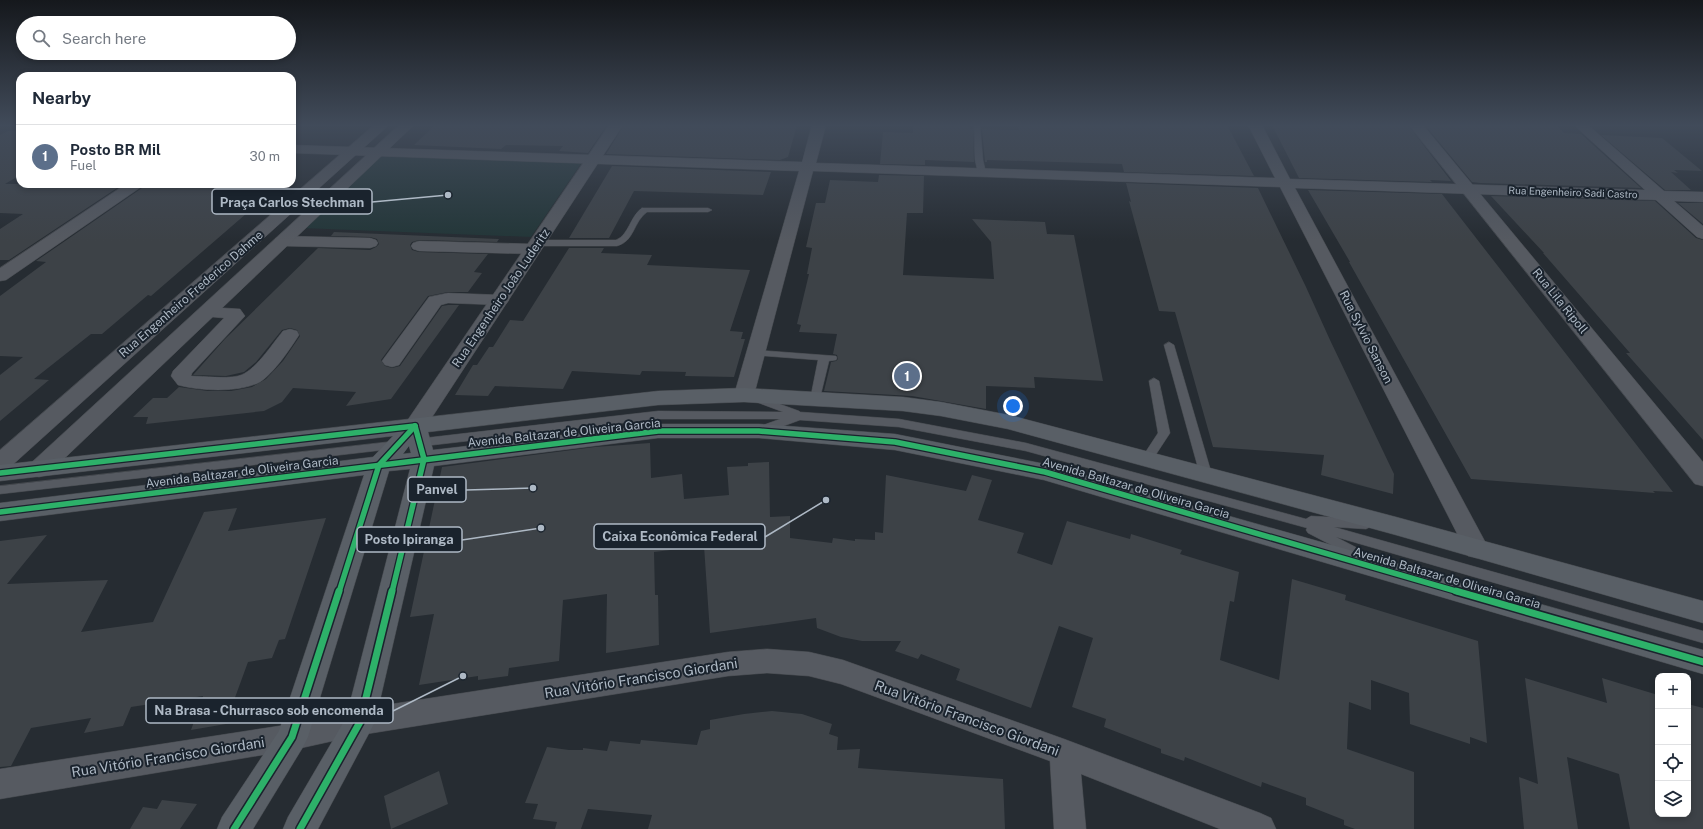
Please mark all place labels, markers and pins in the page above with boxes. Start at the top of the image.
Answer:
callout: Praça Carlos Stechman [212,189,372,214]
pin: 1 [894,361,920,391]
callout: Panvel [408,477,466,502]
callout: Caixa Econômica Federal [594,524,765,549]
callout: Posto Ipiranga [357,527,462,552]
callout: Na Brasa - Churrasco sob encomenda [146,698,393,723]

